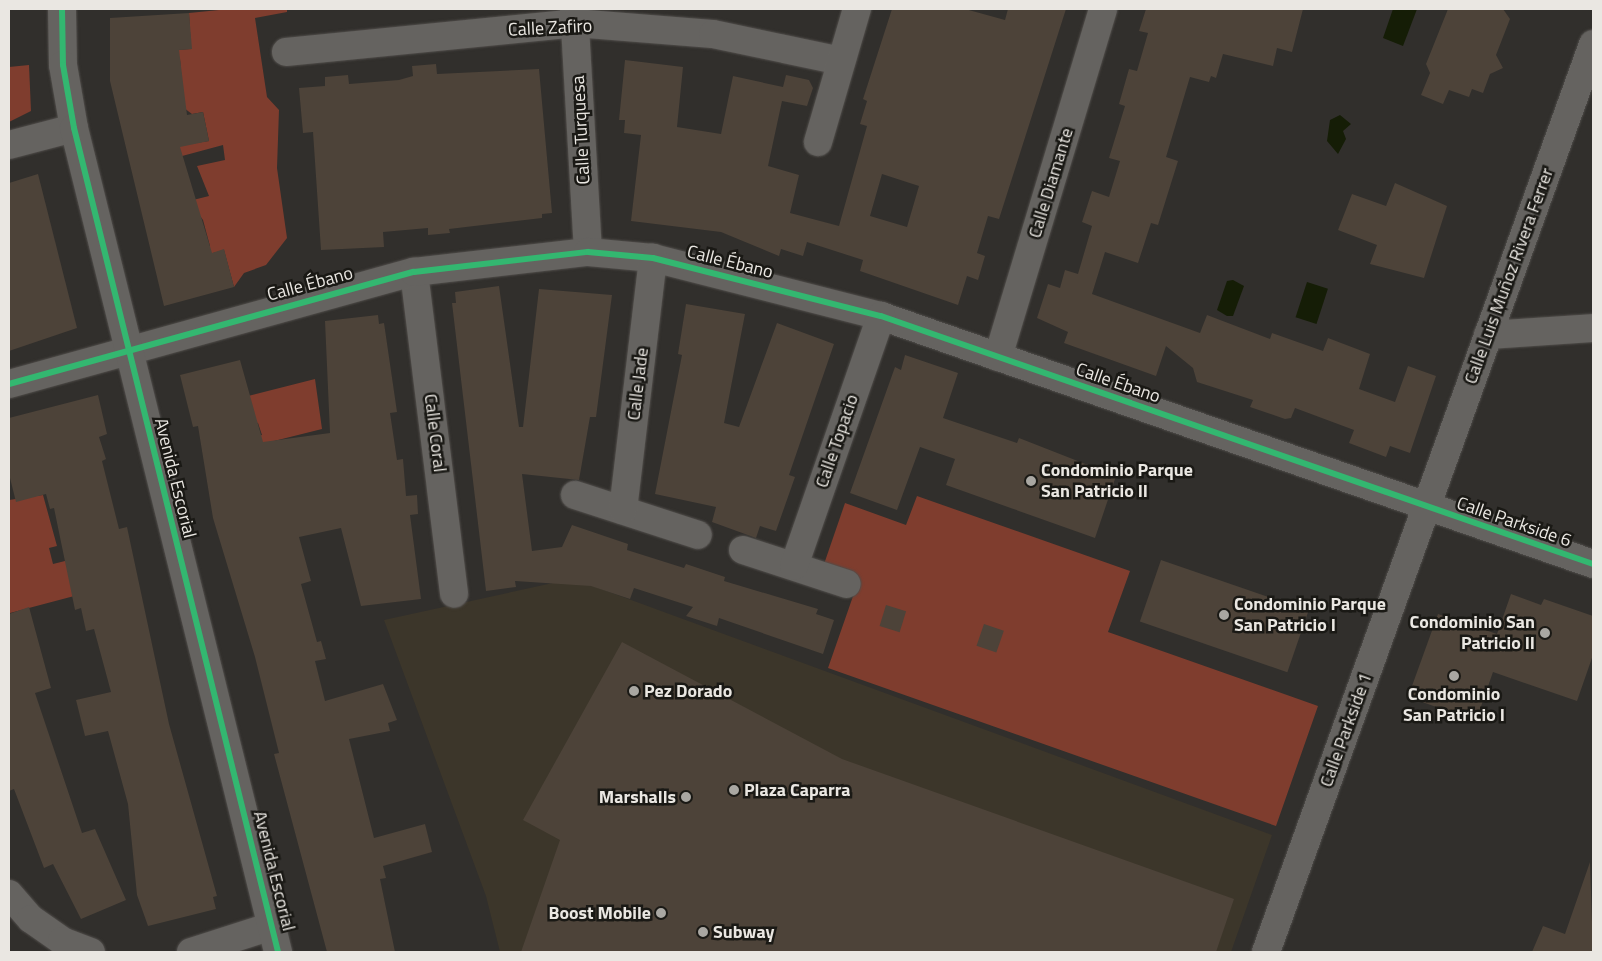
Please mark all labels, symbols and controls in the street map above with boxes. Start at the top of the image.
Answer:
street label: Calle Zafiro [507,15,593,41]
street label: Calle Turquesa [567,75,595,185]
street label: Calle Diamante [1024,125,1078,241]
street label: Calle Luis Muñoz Rivera Ferrer [1460,165,1558,387]
street label: Calle Ébano [685,241,775,283]
street label: Calle Ébano [265,262,355,306]
street label: Calle Jade [623,346,653,422]
street label: Calle Ébano [1073,358,1163,408]
street label: Calle Topacio [811,391,863,491]
street label: Calle Coral [419,393,451,473]
street label: Avenida Escorial [150,416,200,540]
place label: Condominio Parque San Patricio II [1041,460,1193,502]
marker: Condominio Parque San Patricio II [1025,475,1037,487]
street label: Calle Parkside 6 [1454,492,1574,552]
place label: Condominio Parque San Patricio I [1234,594,1386,636]
marker: Condominio Parque San Patricio I [1218,609,1230,621]
place label: Condominio San Patricio II [1410,612,1535,654]
marker: Condominio San Patricio II [1539,627,1551,639]
street label: Calle Parkside 1 [1315,670,1377,790]
marker: Condominio San Patricio I [1448,670,1460,682]
place label: Pez Dorado [644,680,732,702]
place label: Condominio San Patricio I [1403,684,1505,726]
marker: Pez Dorado [628,685,640,697]
place label: Plaza Caparra [744,779,851,801]
marker: Plaza Caparra [728,784,740,796]
place label: Marshalls [599,786,676,808]
marker: Marshalls [680,791,692,803]
street label: Avenida Escorial [249,809,299,933]
place label: Boost Mobile [548,902,651,924]
marker: Boost Mobile [655,907,667,919]
place label: Subway [713,921,775,943]
marker: Subway [697,926,709,938]

